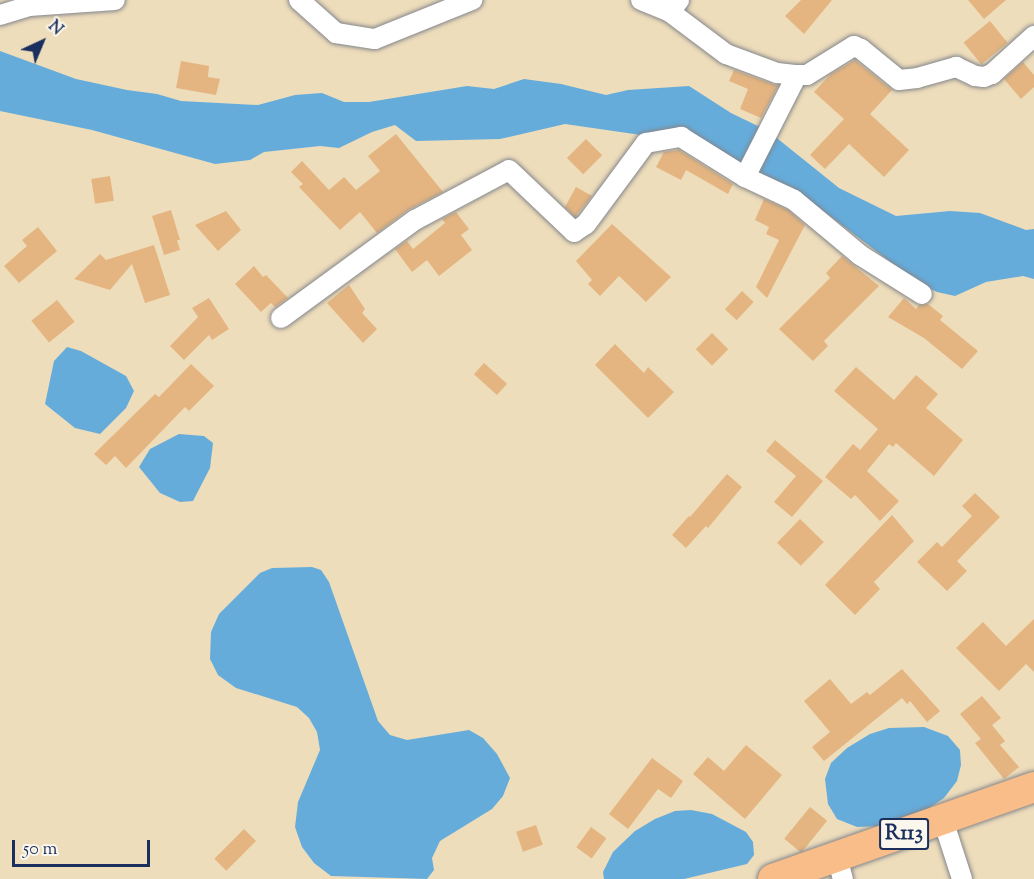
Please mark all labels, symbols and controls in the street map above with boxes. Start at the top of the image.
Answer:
north arrow [12,12,72,72]
text: N [42,16,67,41]
road number: R113 [878,816,930,852]
scale bar [15,828,153,866]
text: 50 m [23,837,57,863]

